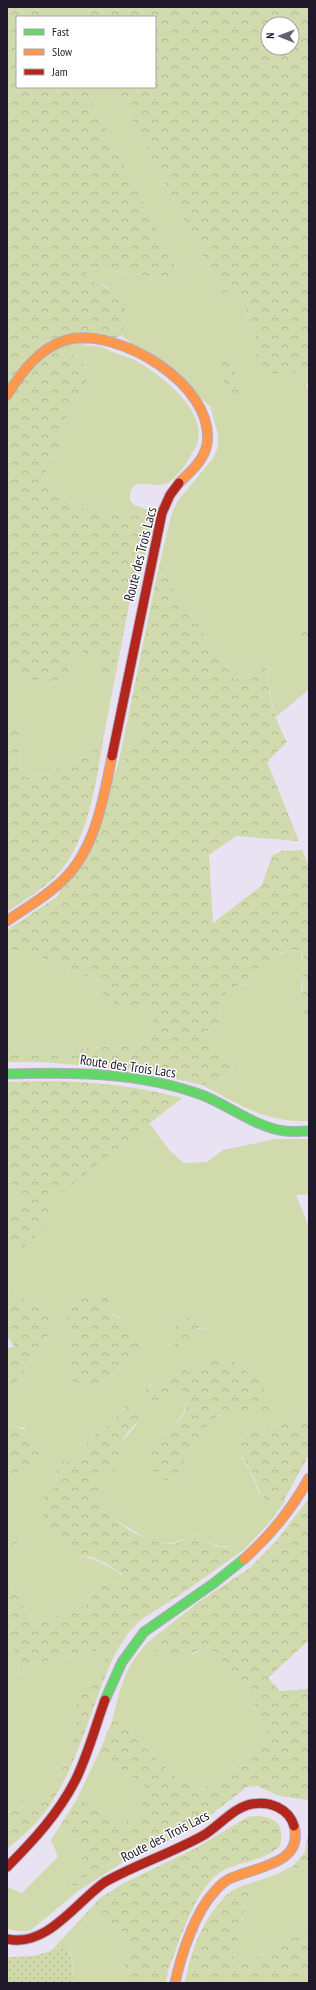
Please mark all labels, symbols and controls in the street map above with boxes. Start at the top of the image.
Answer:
legend [16,16,156,88]
north arrow [260,16,300,56]
text: Fast [52,24,70,39]
text: N [263,33,277,39]
text: Slow [52,44,73,59]
text: Jam [51,64,68,79]
street label: Route des Trois Lacs [120,505,160,603]
street label: Route des Trois Lacs [79,1050,177,1082]
street label: Route des Trois Lacs [118,1806,212,1866]

